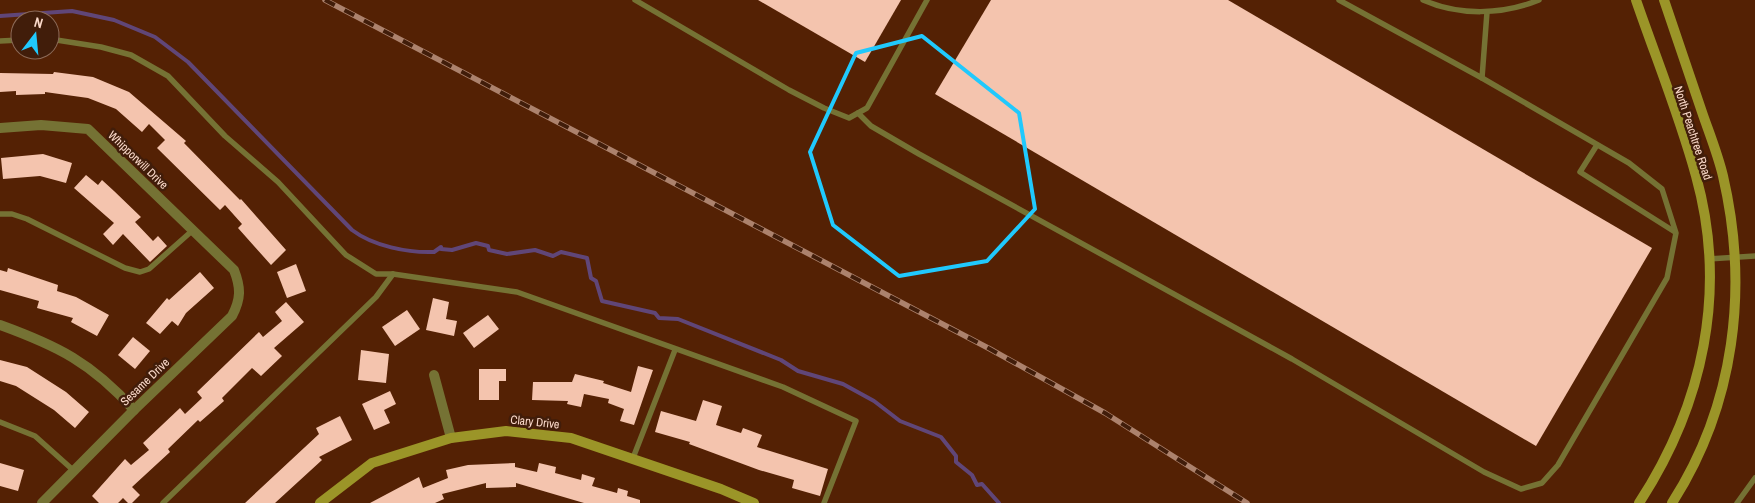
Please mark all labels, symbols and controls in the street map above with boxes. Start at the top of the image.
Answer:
north arrow [10,10,60,60]
text: N [32,13,45,32]
street label: North Peachtree Road [1670,84,1716,182]
street label: Whipporwill Drive [105,127,171,193]
street label: Sesame Drive [117,355,173,409]
street label: Clary Drive [510,411,560,433]

